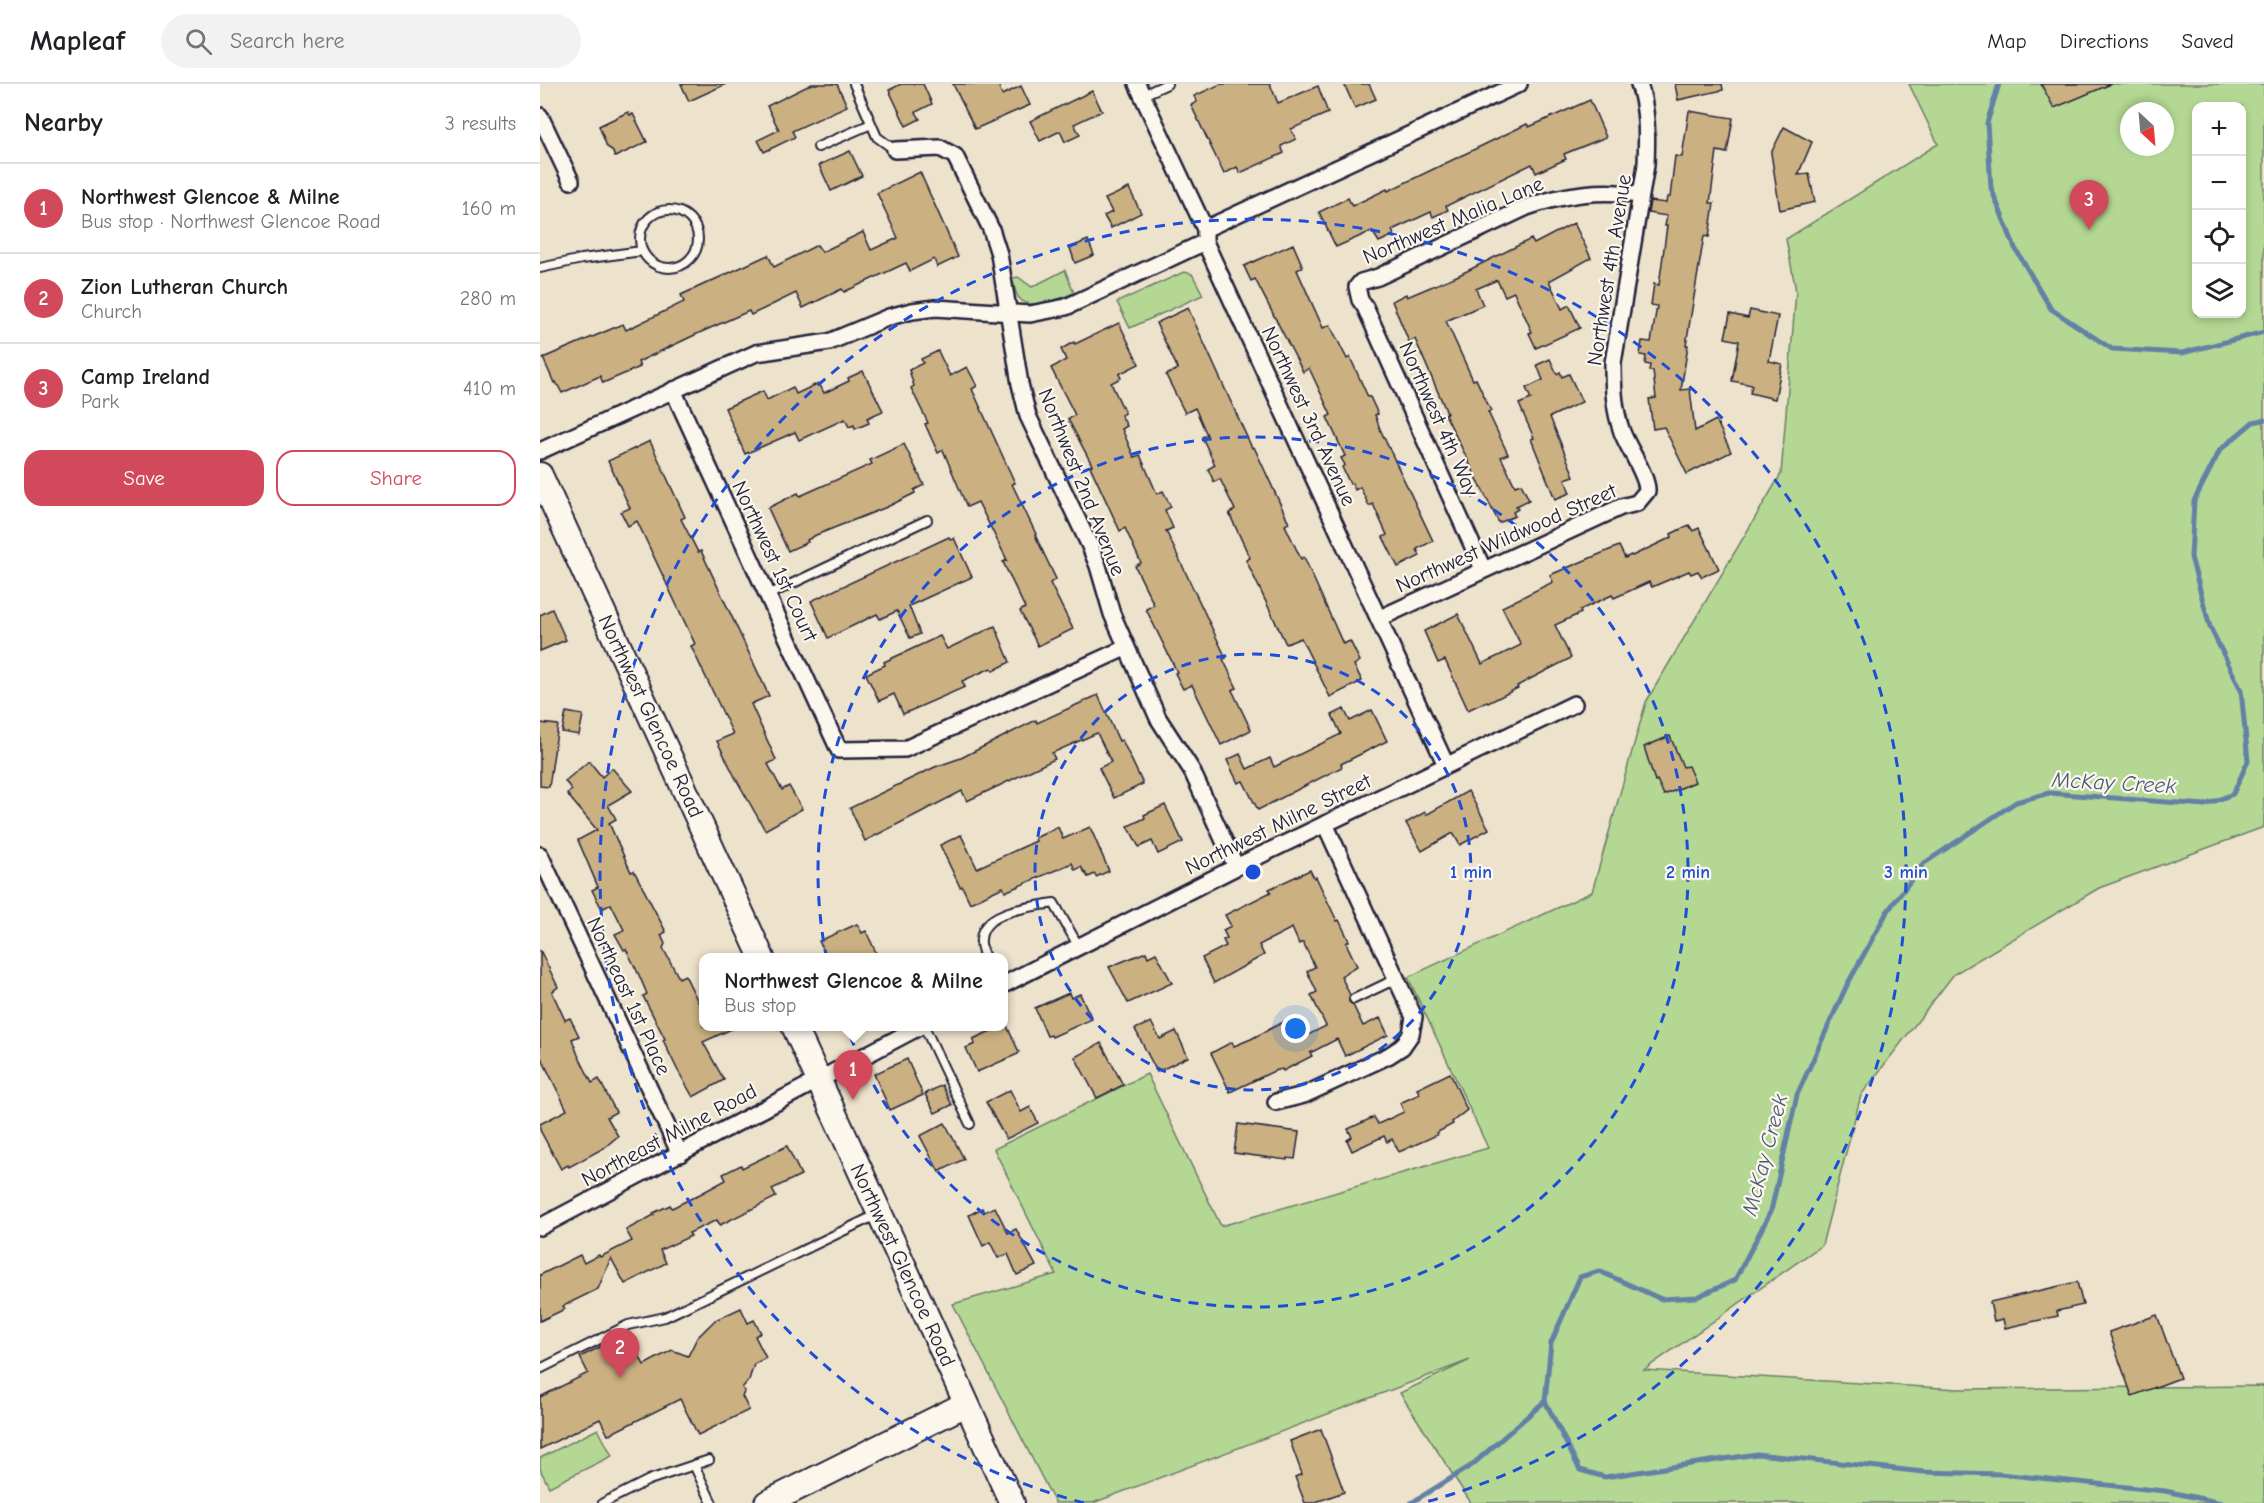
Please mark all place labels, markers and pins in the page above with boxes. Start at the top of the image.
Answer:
pin: 3 [2070,180,2108,230]
centre of rings [1243,862,1263,882]
pin: 1 [834,1050,872,1100]
pin: 2 [600,1328,640,1378]

